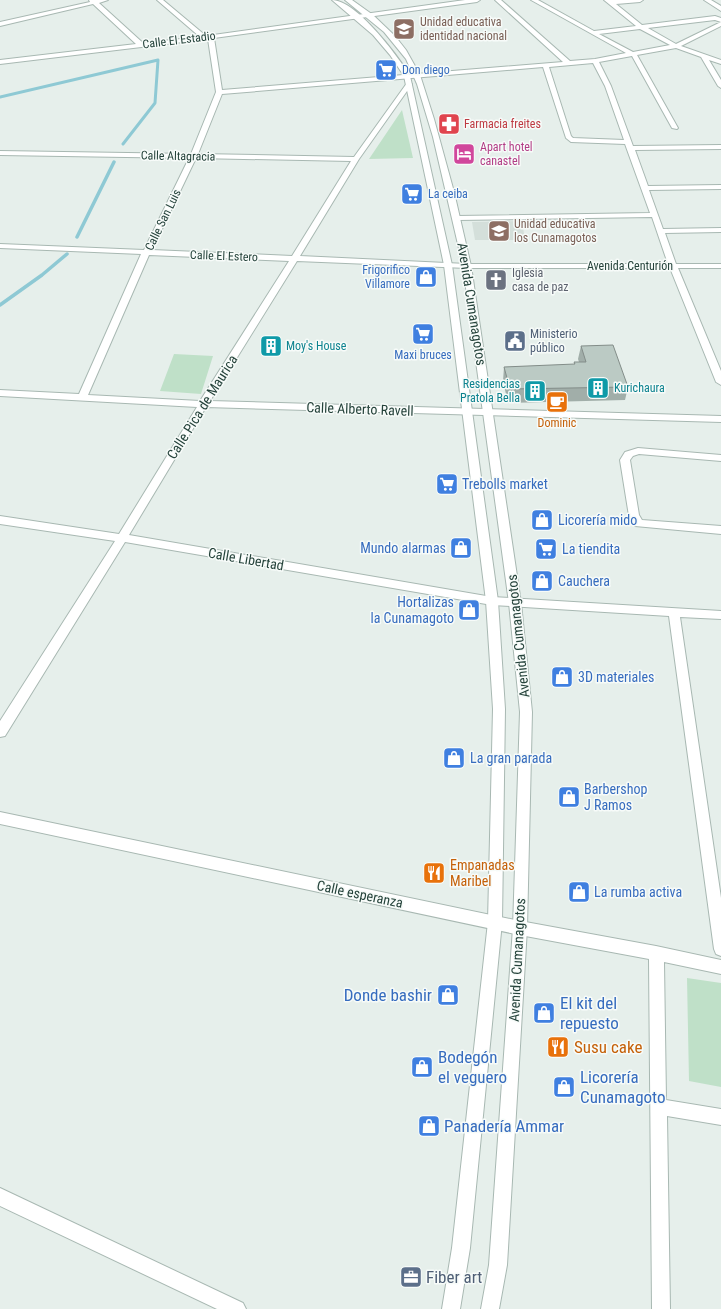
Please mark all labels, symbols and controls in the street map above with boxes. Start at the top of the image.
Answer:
place label: Unidad educativa identidad nacional [420,15,507,43]
school or university icon: Unidad educativa identidad nacional [391,16,417,42]
street label: Calle El Estadio [142,29,216,51]
supermarket icon: Don diego [373,57,399,83]
place label: Don diego [402,63,450,77]
pharmacy icon: Farmacia freites [436,111,462,137]
place label: Farmacia freites [464,117,541,131]
place label: Apart hotel canastel [480,140,533,168]
hotel icon: Apart hotel canastel [451,141,477,167]
street label: Calle Altagracia [141,148,216,164]
supermarket icon: La ceiba [399,181,425,207]
street label: Calle San Luis [142,187,184,253]
place label: La ceiba [428,187,468,201]
place label: Unidad educativa los Cunamagotos [514,217,597,245]
school or university icon: Unidad educativa los Cunamagotos [486,218,512,244]
street label: Avenida Cumanagotos [454,242,490,366]
street label: Calle El Estero [190,248,258,264]
street label: Avenida Centurión [587,259,673,273]
place label: Frigorifico Villamore [362,263,410,291]
shop icon: Frigorifico Villamore [413,264,439,290]
place label: Iglesia casa de paz [512,266,569,294]
church icon: Iglesia casa de paz [483,267,509,293]
supermarket icon: Maxi bruces [410,321,436,347]
place label: Ministerio público [530,327,577,355]
public building icon: Ministerio público [502,328,528,354]
building icon: Moy's House [258,333,284,359]
place label: Moy's House [286,339,347,353]
place label: Maxi bruces [394,348,452,362]
street label: Calle Pica de Maurica [164,352,240,462]
building icon: Kurichaura [585,375,611,401]
place label: Residencias Pratola Bella [460,377,520,405]
building icon: Residencias Pratola Bella [522,378,548,404]
place label: Kurichaura [614,381,665,395]
cafe icon: Dominic [544,389,570,415]
street label: Calle Alberto Ravell [306,399,414,419]
place label: Dominic [538,416,577,430]
supermarket icon: Trebolls market [434,471,460,497]
place label: Trebolls market [462,476,548,492]
shop icon: Licorería mido [529,507,555,533]
place label: Licorería mido [558,512,637,528]
shop icon: Mundo alarmas [448,535,474,561]
supermarket icon: La tiendita [533,536,559,562]
place label: Mundo alarmas [360,540,446,556]
place label: La tiendita [562,541,620,557]
street label: Calle Libertad [207,544,285,574]
shop icon: Cauchera [529,568,555,594]
place label: Cauchera [558,573,610,589]
street label: Avenida Cumanagotos [504,574,532,698]
place label: Hortalizas la Cunamagoto [370,594,454,626]
shop icon: Hortalizas la Cunamagoto [456,597,482,623]
shop icon: 3D materiales [549,664,575,690]
place label: 3D materiales [578,669,654,685]
shop icon: La gran parada [441,745,467,771]
place label: La gran parada [470,750,552,766]
place label: Barbershop J Ramos [584,781,648,813]
shop icon: Barbershop J Ramos [556,784,582,810]
place label: Empanadas Maribel [450,857,515,889]
restaurant icon: Empanadas Maribel [421,860,447,886]
street label: Calle esperanza [315,877,405,911]
shop icon: La rumba activa [566,879,592,905]
place label: La rumba activa [594,884,682,900]
street label: Avenida Cumanagotos [506,898,528,1022]
shop icon: Donde bashir [435,982,461,1008]
place label: Donde bashir [344,985,432,1005]
place label: El kit del repuesto [560,993,619,1033]
shop icon: El kit del repuesto [531,1000,557,1026]
restaurant icon: Susu cake [545,1034,571,1060]
place label: Susu cake [574,1037,642,1057]
place label: Bodegón el veguero [438,1047,507,1087]
shop icon: Bodegón el veguero [409,1054,435,1080]
place label: Licorería Cunamagoto [580,1067,666,1107]
shop icon: Licorería Cunamagoto [551,1074,577,1100]
shop icon: Panadería Ammar [416,1113,442,1139]
place label: Panadería Ammar [444,1116,564,1136]
office icon: Fiber art [398,1264,424,1290]
place label: Fiber art [426,1267,482,1287]

